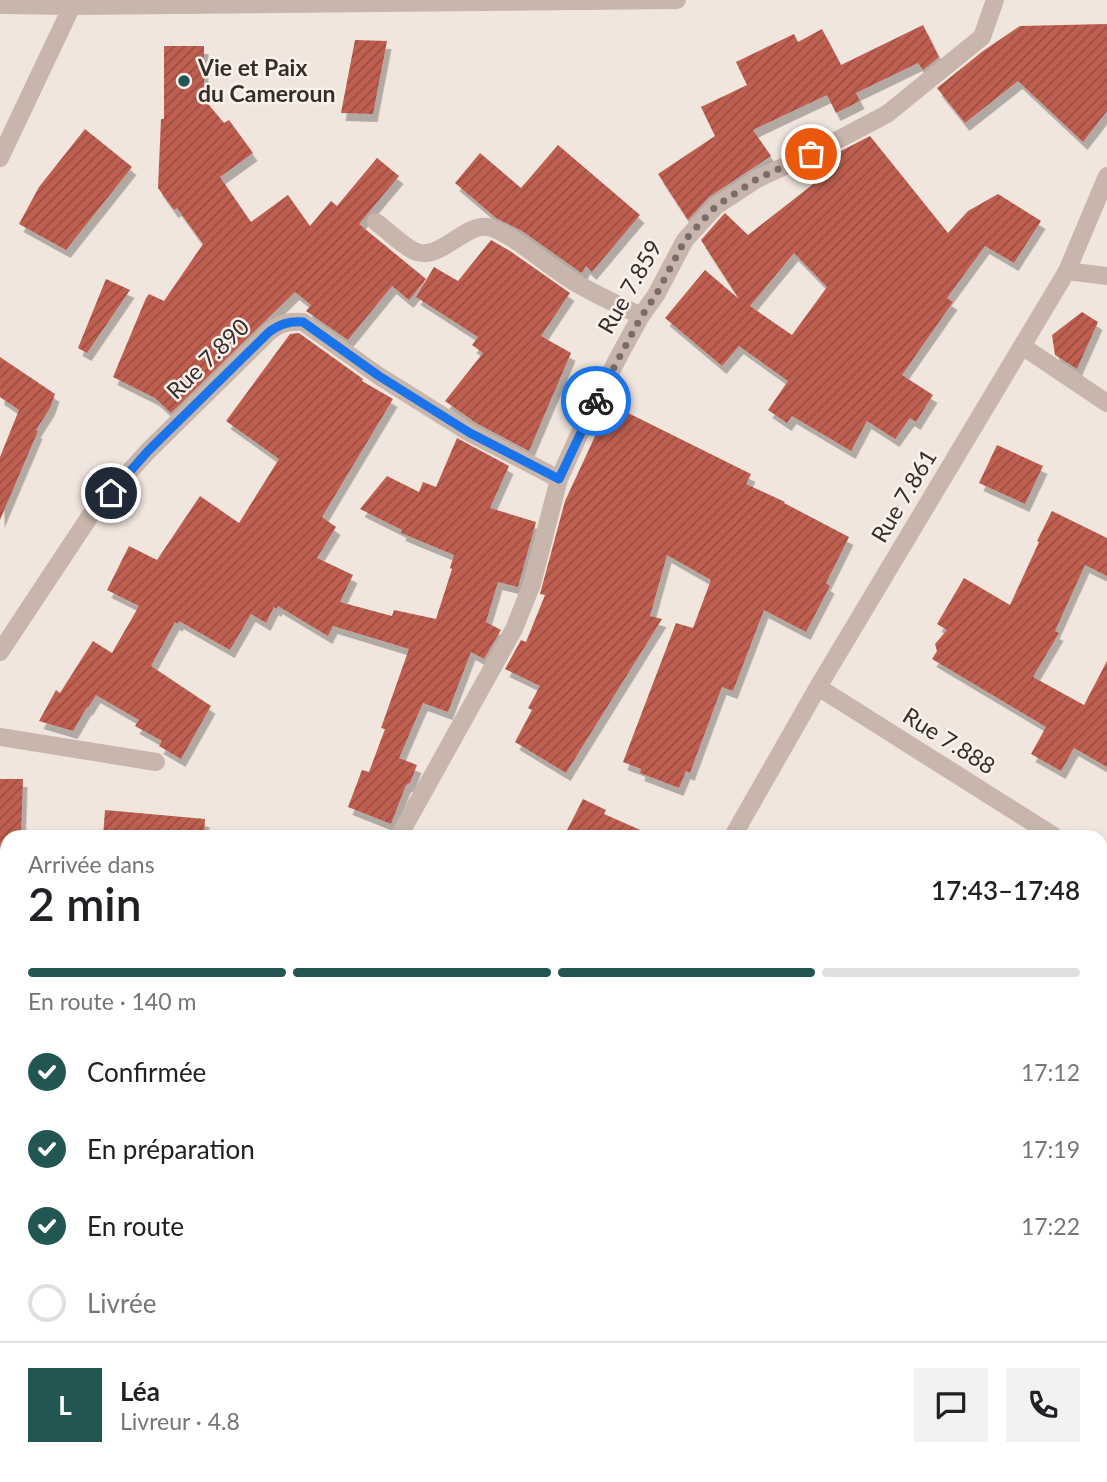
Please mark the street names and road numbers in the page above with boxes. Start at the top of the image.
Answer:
street label: Rue 7.859 [591,235,667,338]
street label: Rue 7.890 [160,312,254,404]
street label: Rue 7.861 [864,444,942,547]
street label: Rue 7.888 [898,701,1001,779]

